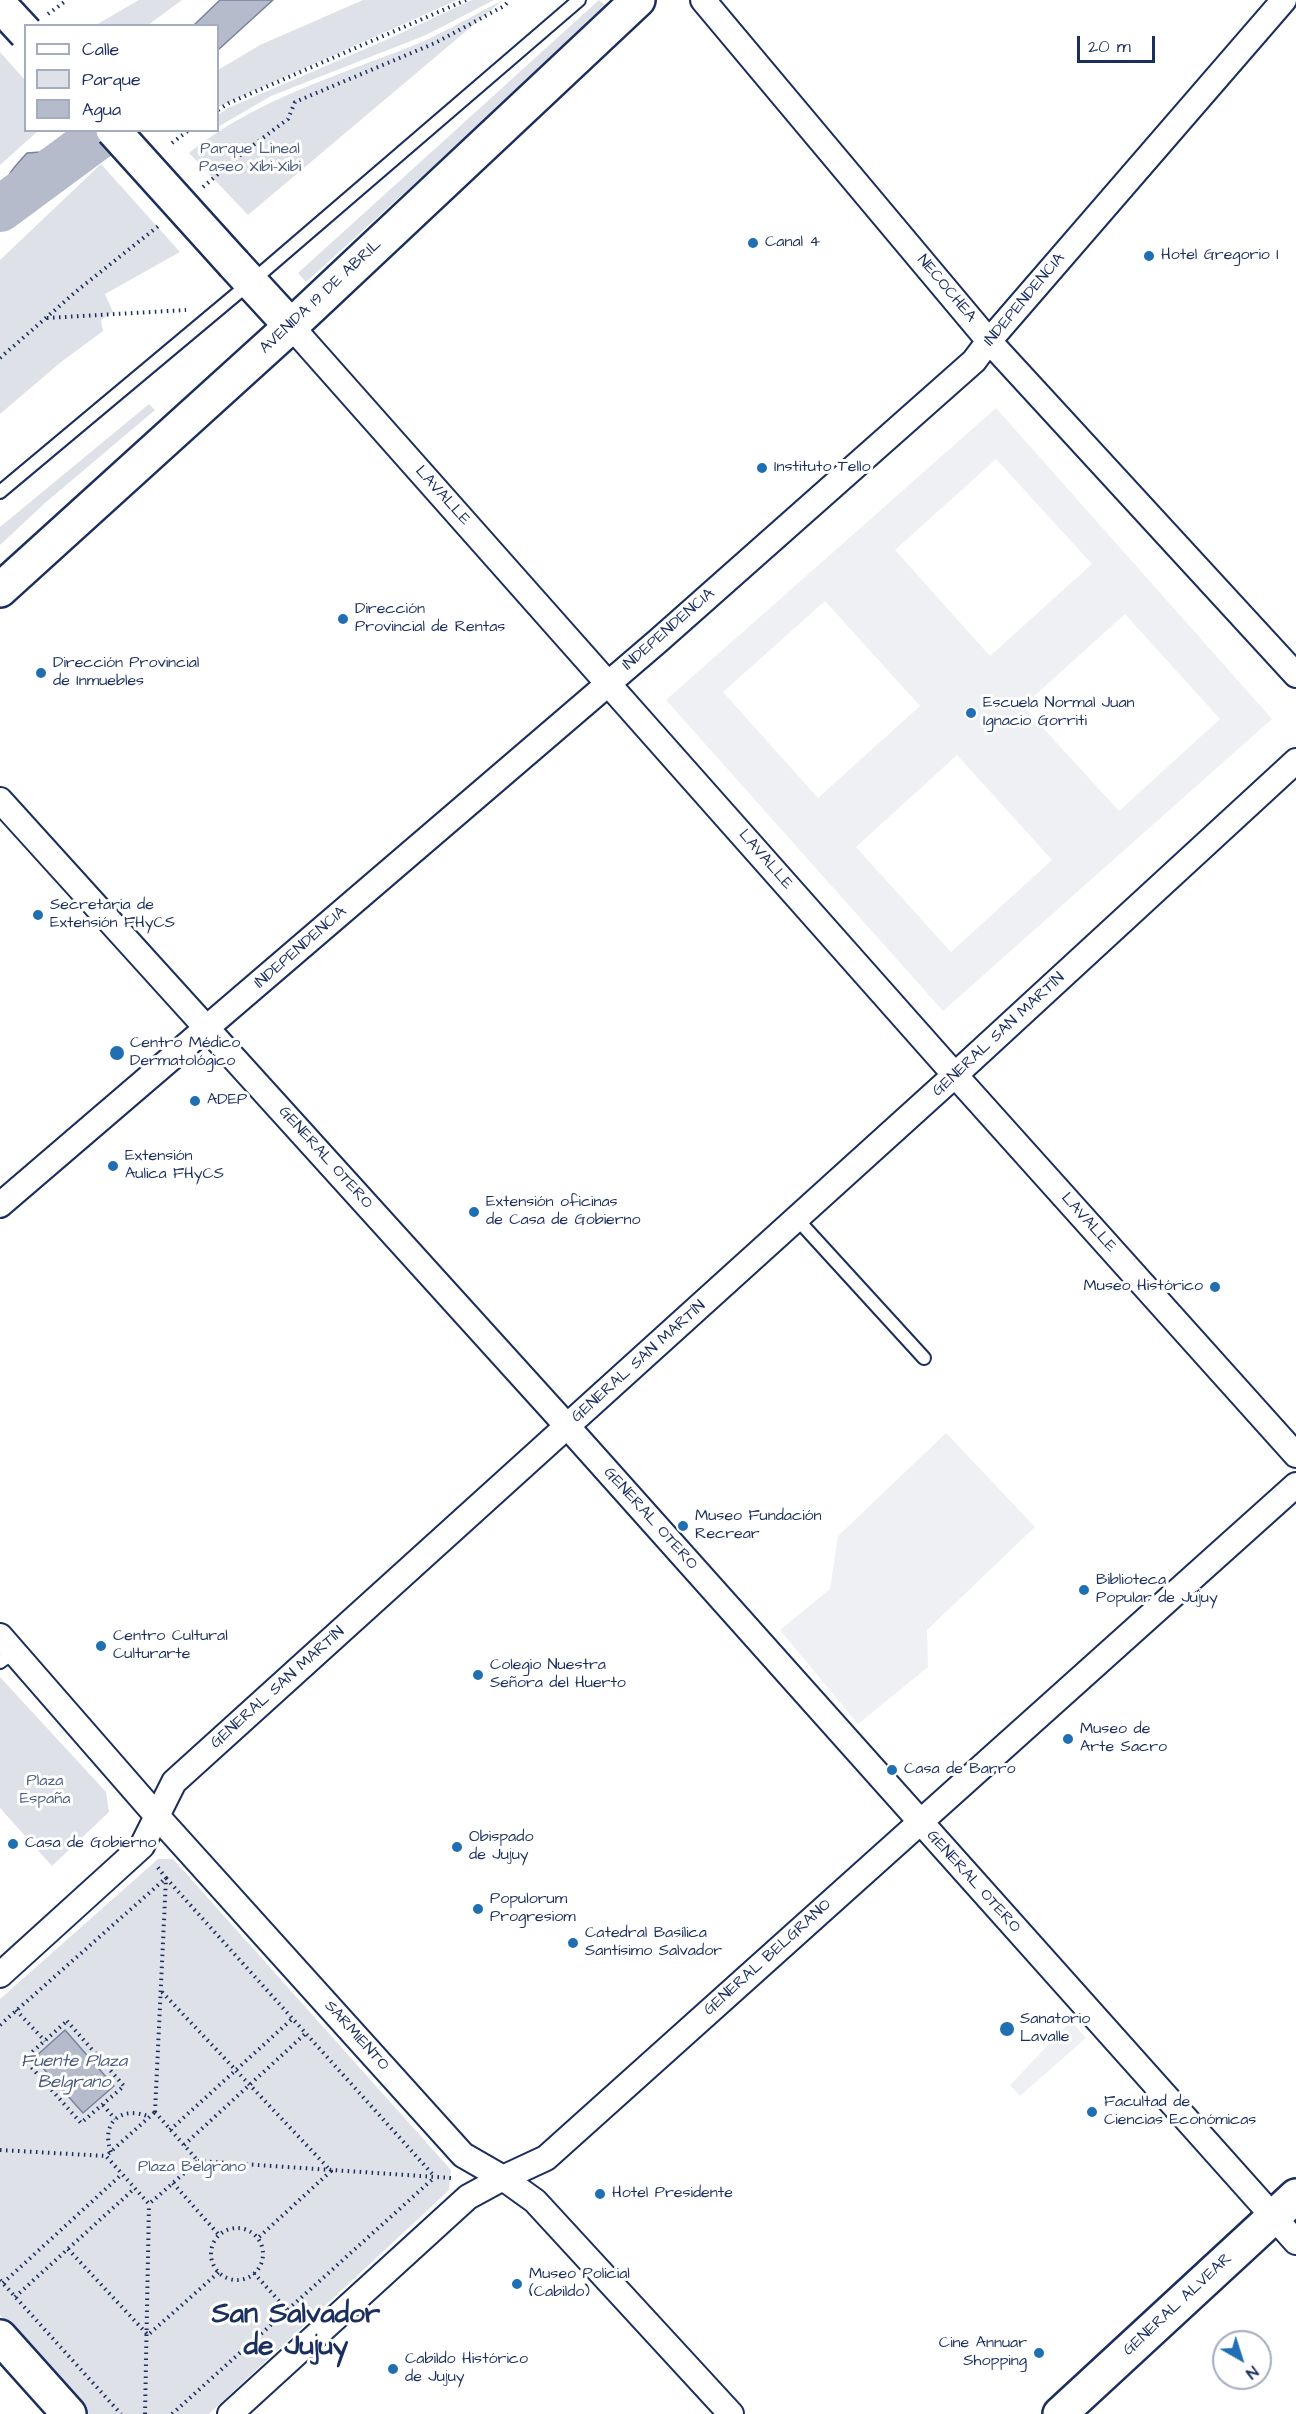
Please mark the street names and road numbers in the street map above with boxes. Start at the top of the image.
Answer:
street label: AVENIDA 19 DE ABRIL [256,236,386,358]
street label: INDEPENDENCIA [980,249,1070,351]
street label: NECOCHEA [912,251,980,327]
street label: LAVALLE [410,462,474,530]
street label: INDEPENDENCIA [619,585,719,675]
street label: LAVALLE [734,826,796,894]
street label: INDEPENDENCIA [251,903,351,993]
street label: GENERAL SAN MARTÍN [929,969,1069,1101]
street label: GENERAL OTERO [274,1103,376,1213]
street label: LAVALLE [1056,1189,1120,1257]
street label: GENERAL SAN MARTÍN [568,1297,710,1427]
street label: GENERAL OTERO [599,1464,701,1574]
street label: GENERAL SAN MARTÍN [207,1623,349,1753]
street label: GENERAL OTERO [922,1827,1024,1937]
street label: GENERAL BELGRANO [700,1896,836,2020]
street label: SARMIENTO [319,1997,393,2075]
street label: GENERAL ALVEAR [1120,2250,1236,2360]

